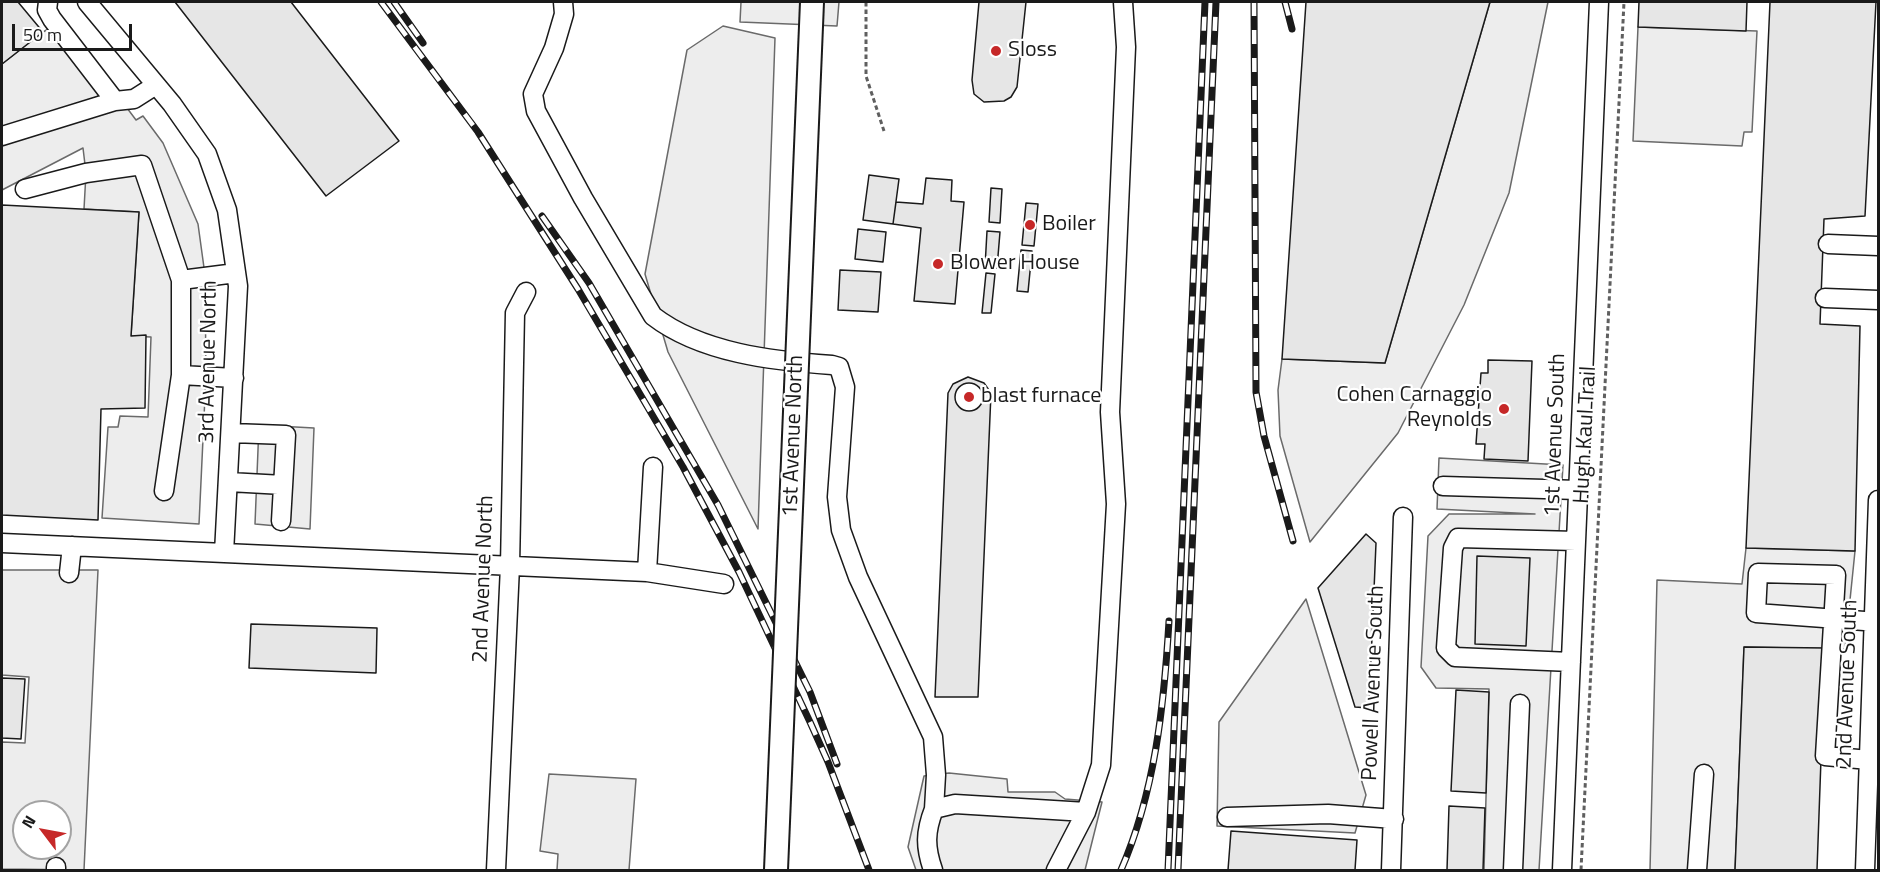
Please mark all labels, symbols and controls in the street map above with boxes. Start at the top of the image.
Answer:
scale bar [15,12,135,50]
text: 50 m [23,21,62,48]
place label: Sloss [1008,38,1057,64]
marker: Sloss [989,44,1003,58]
place label: Boiler [1042,212,1096,238]
marker: Boiler [1023,218,1037,232]
place label: Blower House [950,251,1080,277]
marker: Blower House [931,257,945,271]
street label: 3rd Avenue North [194,280,224,444]
street label: 1st Avenue South [1540,353,1572,517]
street label: 1st Avenue North [778,354,810,518]
street label: Hugh Kaul Trail [1569,365,1603,505]
place label: Cohen Carnaggio Reynolds [1337,383,1492,434]
place label: blast furnace [981,384,1101,410]
marker: blast furnace [962,390,976,404]
marker: Cohen Carnaggio Reynolds [1497,402,1511,416]
street label: 2nd Avenue North [468,495,500,663]
street label: Powell Avenue South [1357,585,1391,781]
street label: 2nd Avenue South [1832,599,1864,769]
north arrow [12,800,72,860]
text: N [15,810,42,833]

